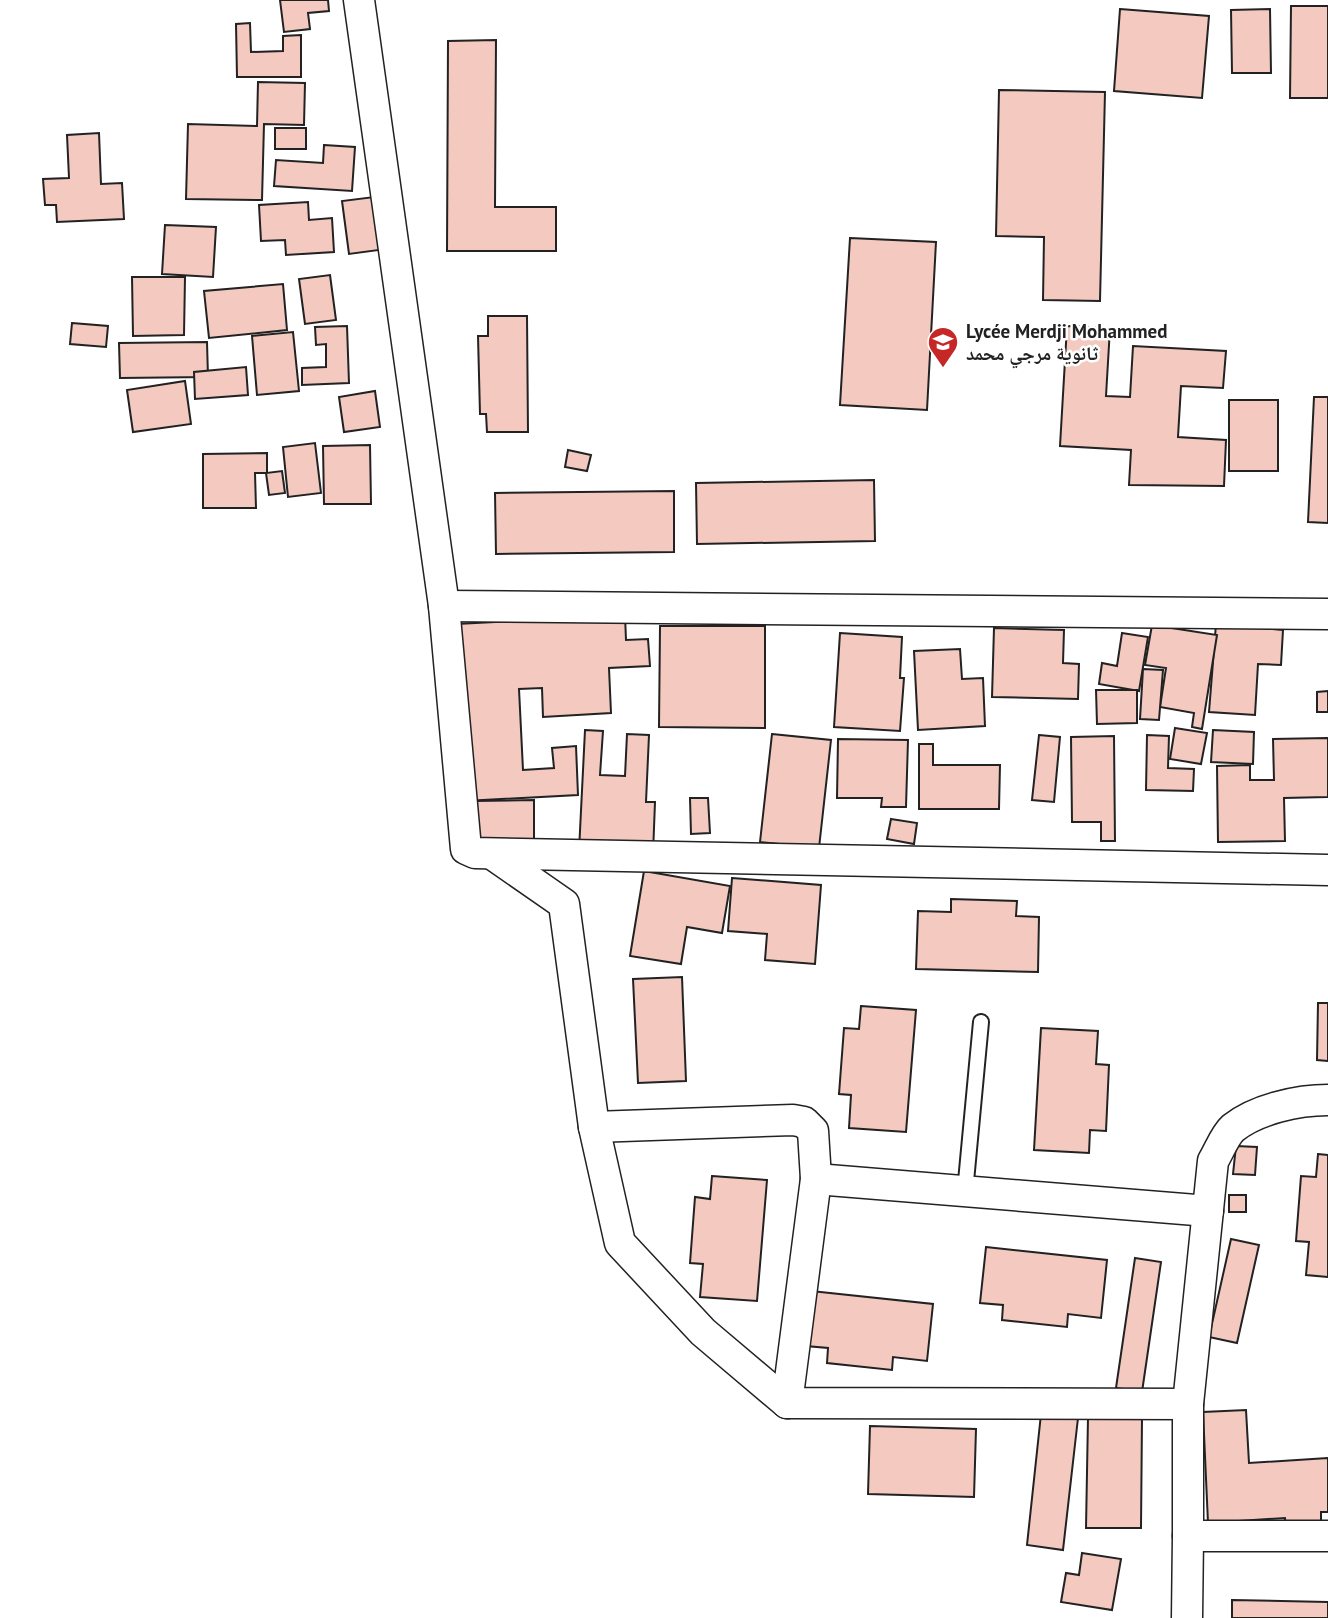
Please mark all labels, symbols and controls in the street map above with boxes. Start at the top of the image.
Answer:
place label: Lycée Merdji Mohammed ثانوية مرجي محمد [966,319,1167,369]
school or university icon: Lycée Merdji Mohammed ثانوية مرجي محمد [926,325,960,369]

